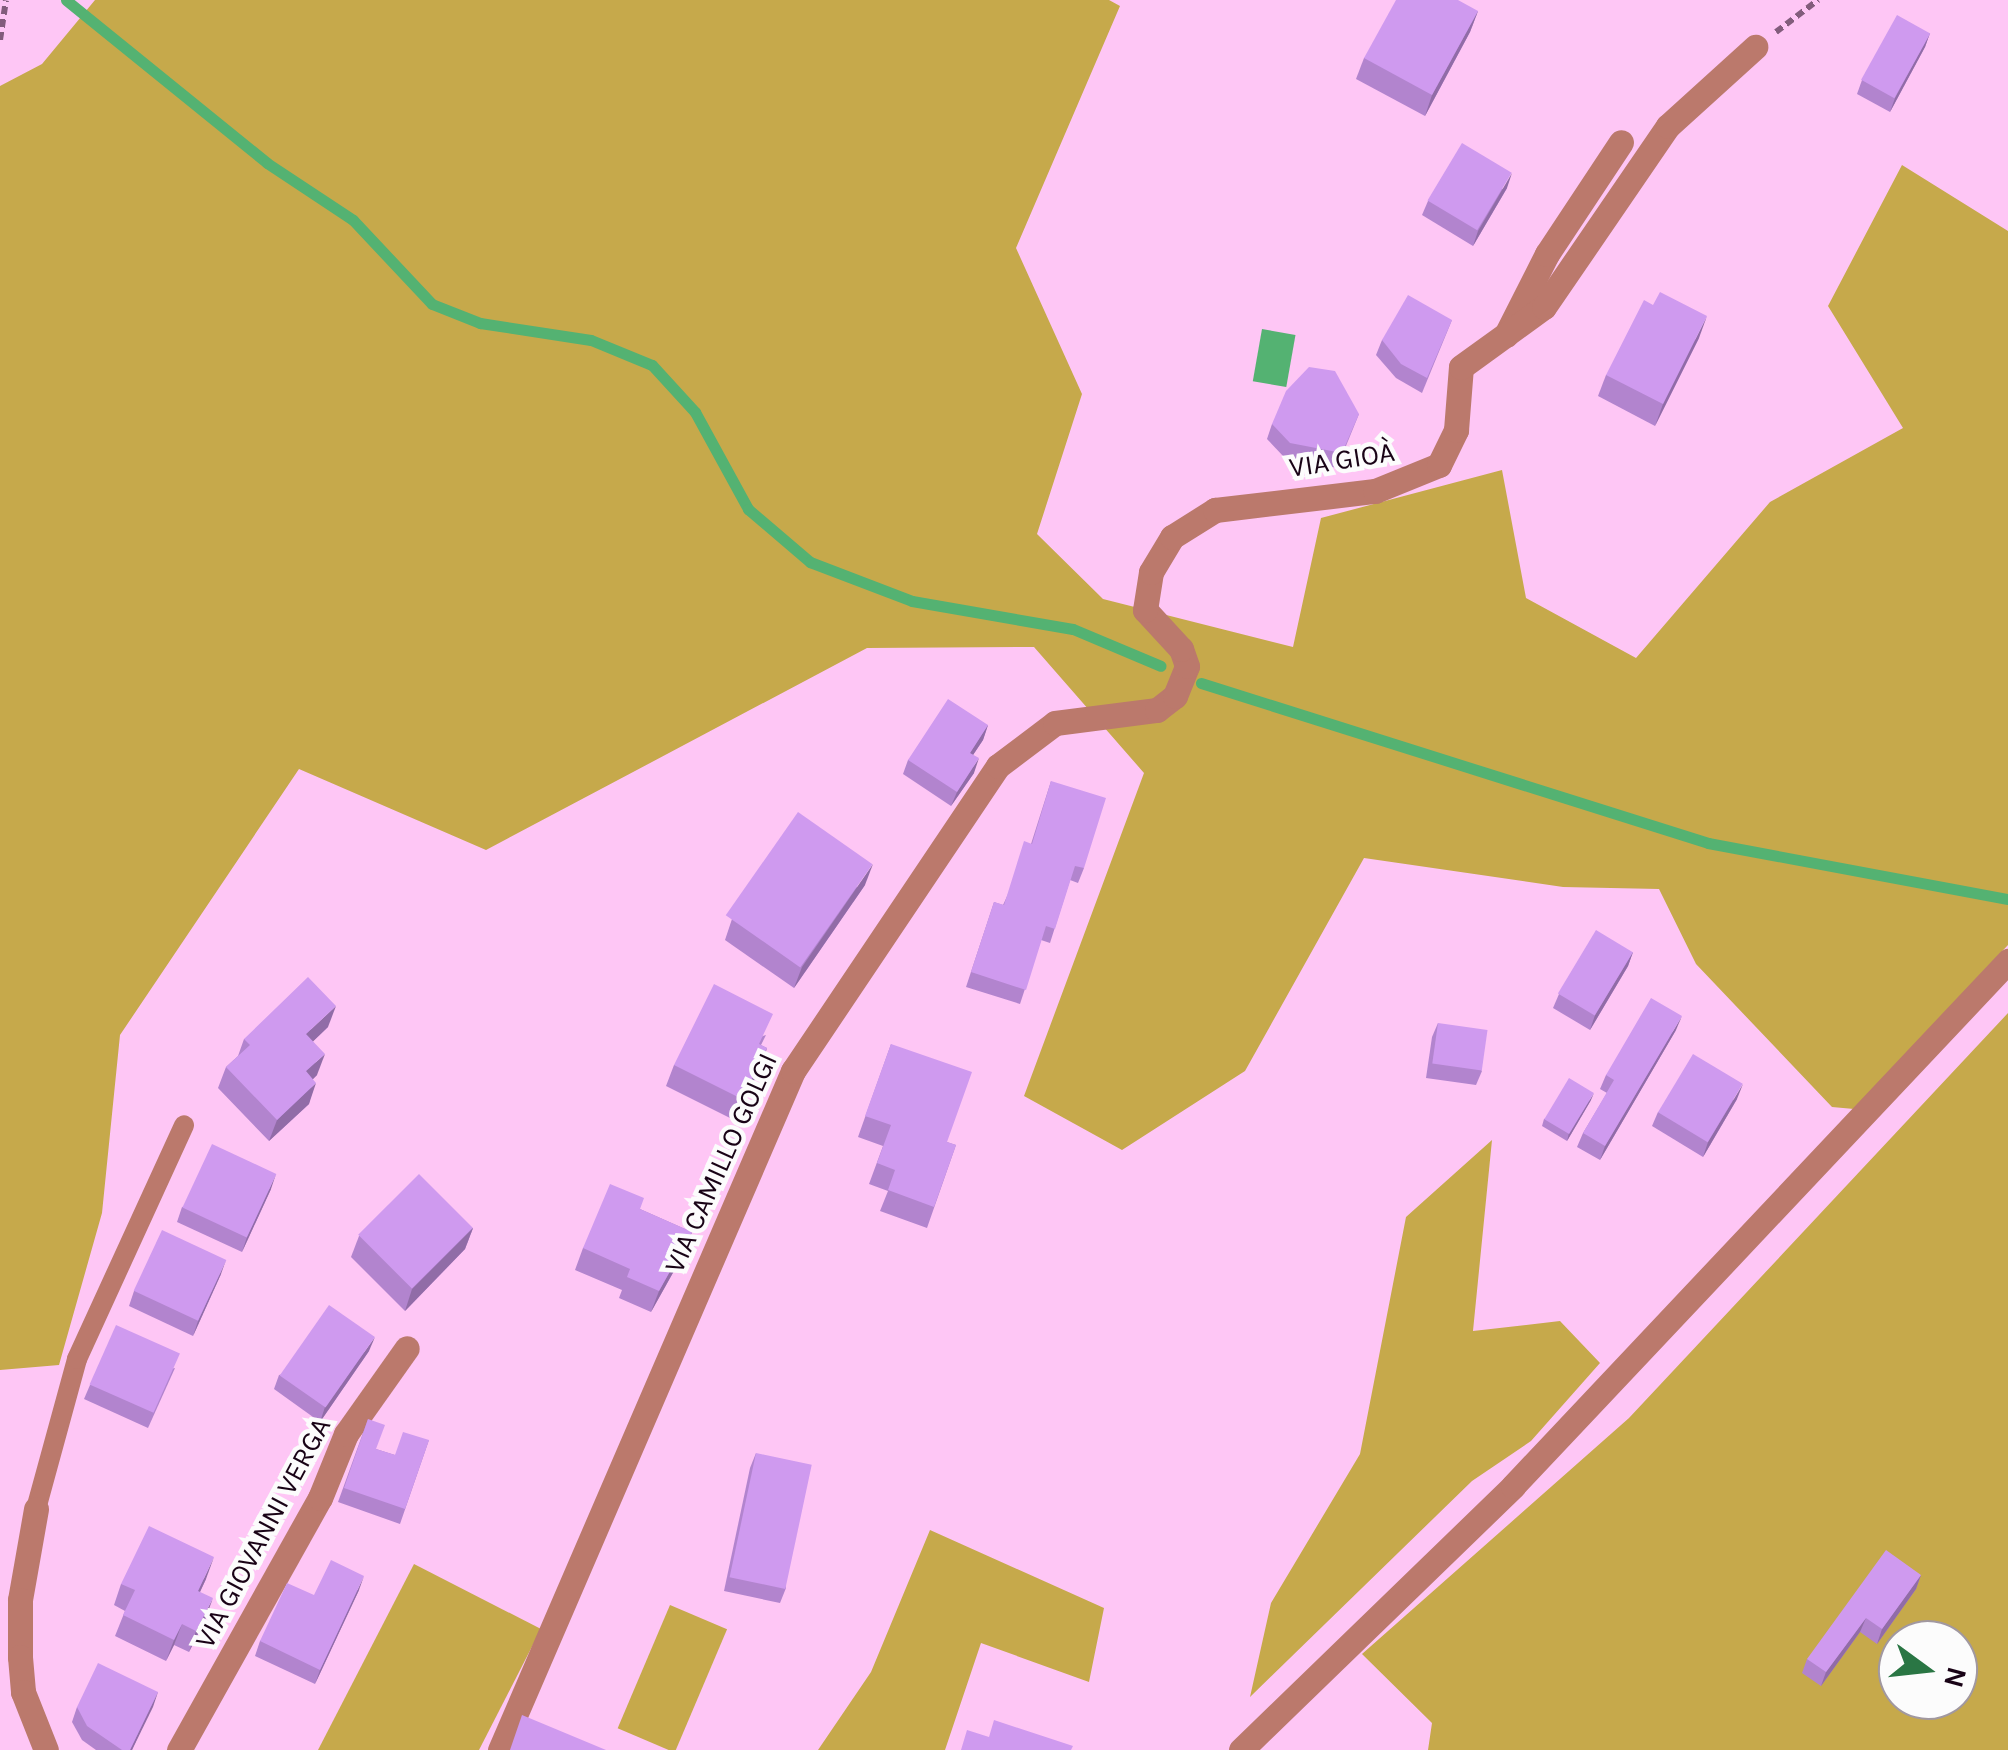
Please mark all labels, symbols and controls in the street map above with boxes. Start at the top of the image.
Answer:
street label: VIA GIOÀ [1287,435,1397,485]
street label: VIA CAMILLO GOLGI [657,1048,785,1278]
street label: VIA GIOVANNI VERGA [188,1412,338,1654]
north arrow [1878,1620,1978,1720]
text: N [1937,1663,1974,1691]

